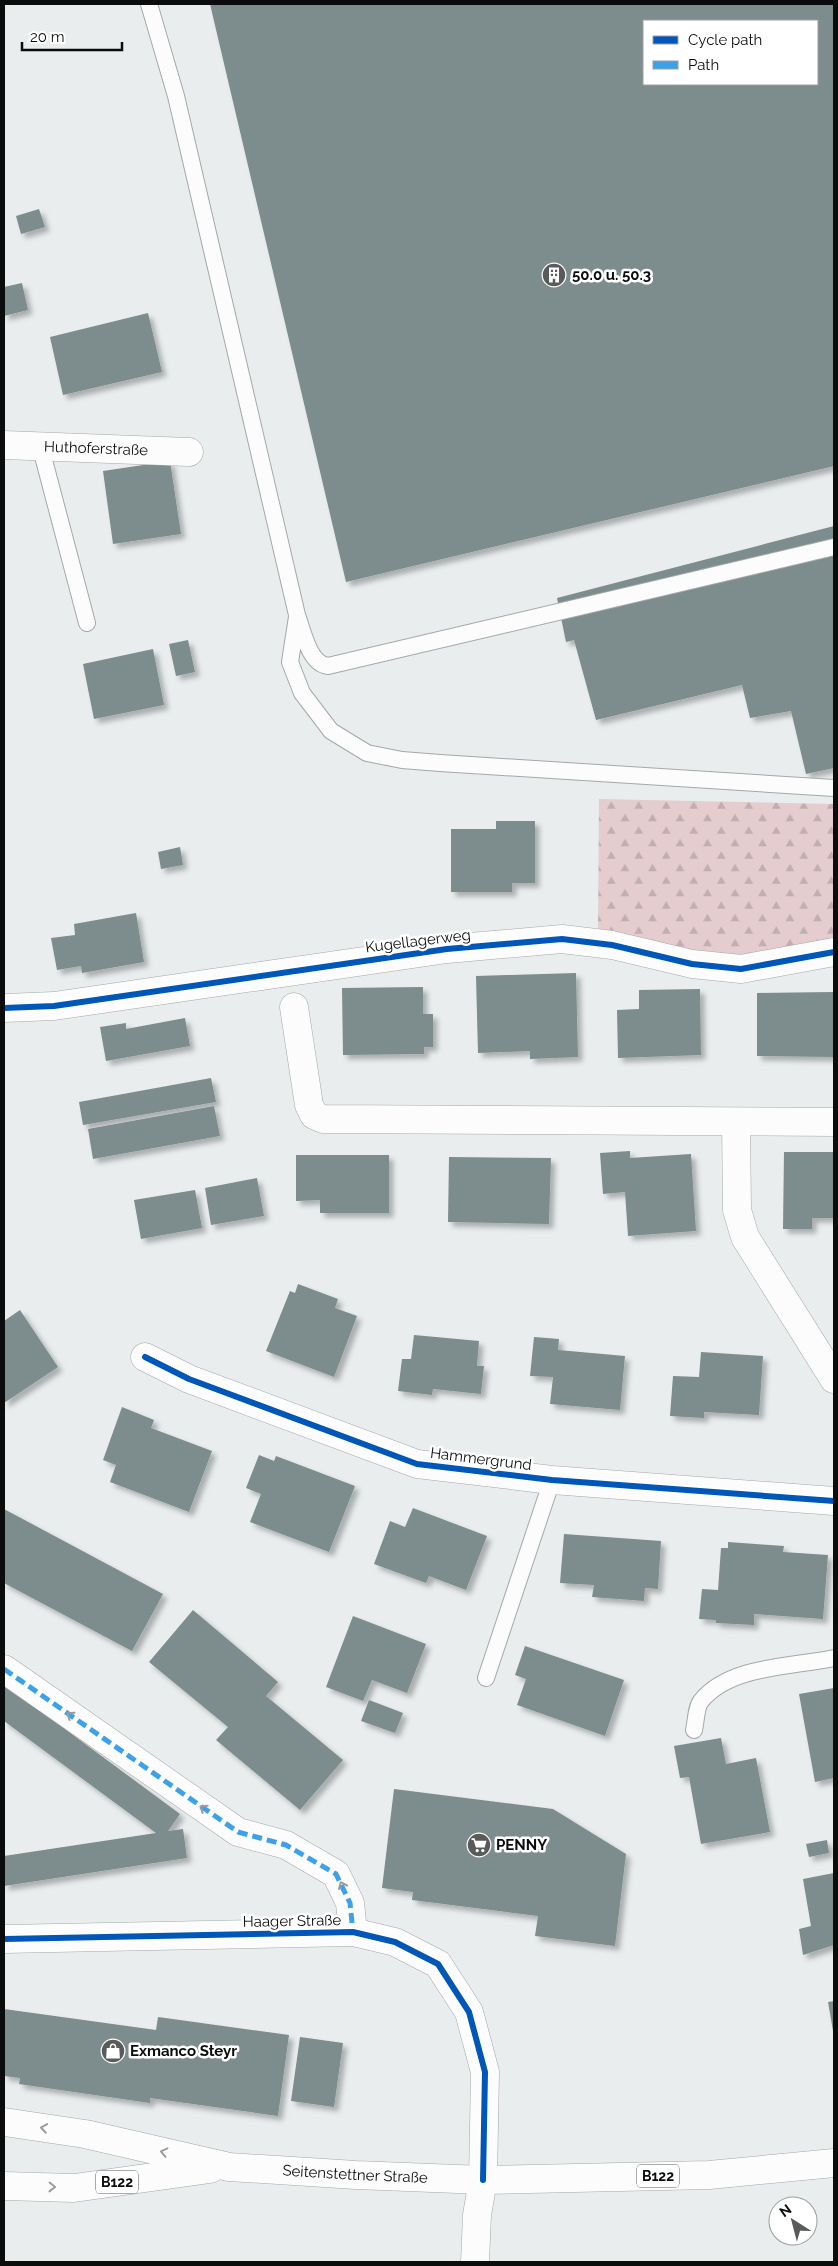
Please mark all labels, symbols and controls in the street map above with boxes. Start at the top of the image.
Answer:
scale bar [22,20,122,52]
legend [643,20,818,85]
text: 20 m [30,28,65,46]
text: Cycle path [688,31,762,49]
text: Path [688,56,719,74]
building icon: 50.0 u. 50.3 [541,262,567,288]
place label: 50.0 u. 50.3 [572,266,651,284]
street label: Huthoferstraße [44,438,149,459]
street label: Kugellagerweg [364,926,472,956]
street label: Hammergrund [429,1444,533,1474]
one-way arrow [66,1712,76,1721]
one-way arrow [200,1805,209,1814]
supermarket icon: PENNY [466,1832,492,1858]
place label: PENNY [496,1836,547,1854]
one-way arrow [337,1881,348,1890]
street label: Haager Straße [243,1911,342,1931]
shop icon: Exmanco Steyr [100,2038,126,2064]
place label: Exmanco Steyr [130,2042,237,2060]
one-way arrow [40,2123,48,2134]
one-way arrow [160,2147,169,2158]
street label: Seitenstettner Straße [282,2161,428,2187]
road number: B122 [637,2164,679,2188]
road number: B122 [96,2170,138,2194]
one-way arrow [49,2182,57,2192]
north arrow [768,2196,818,2246]
text: N [776,2201,794,2220]

